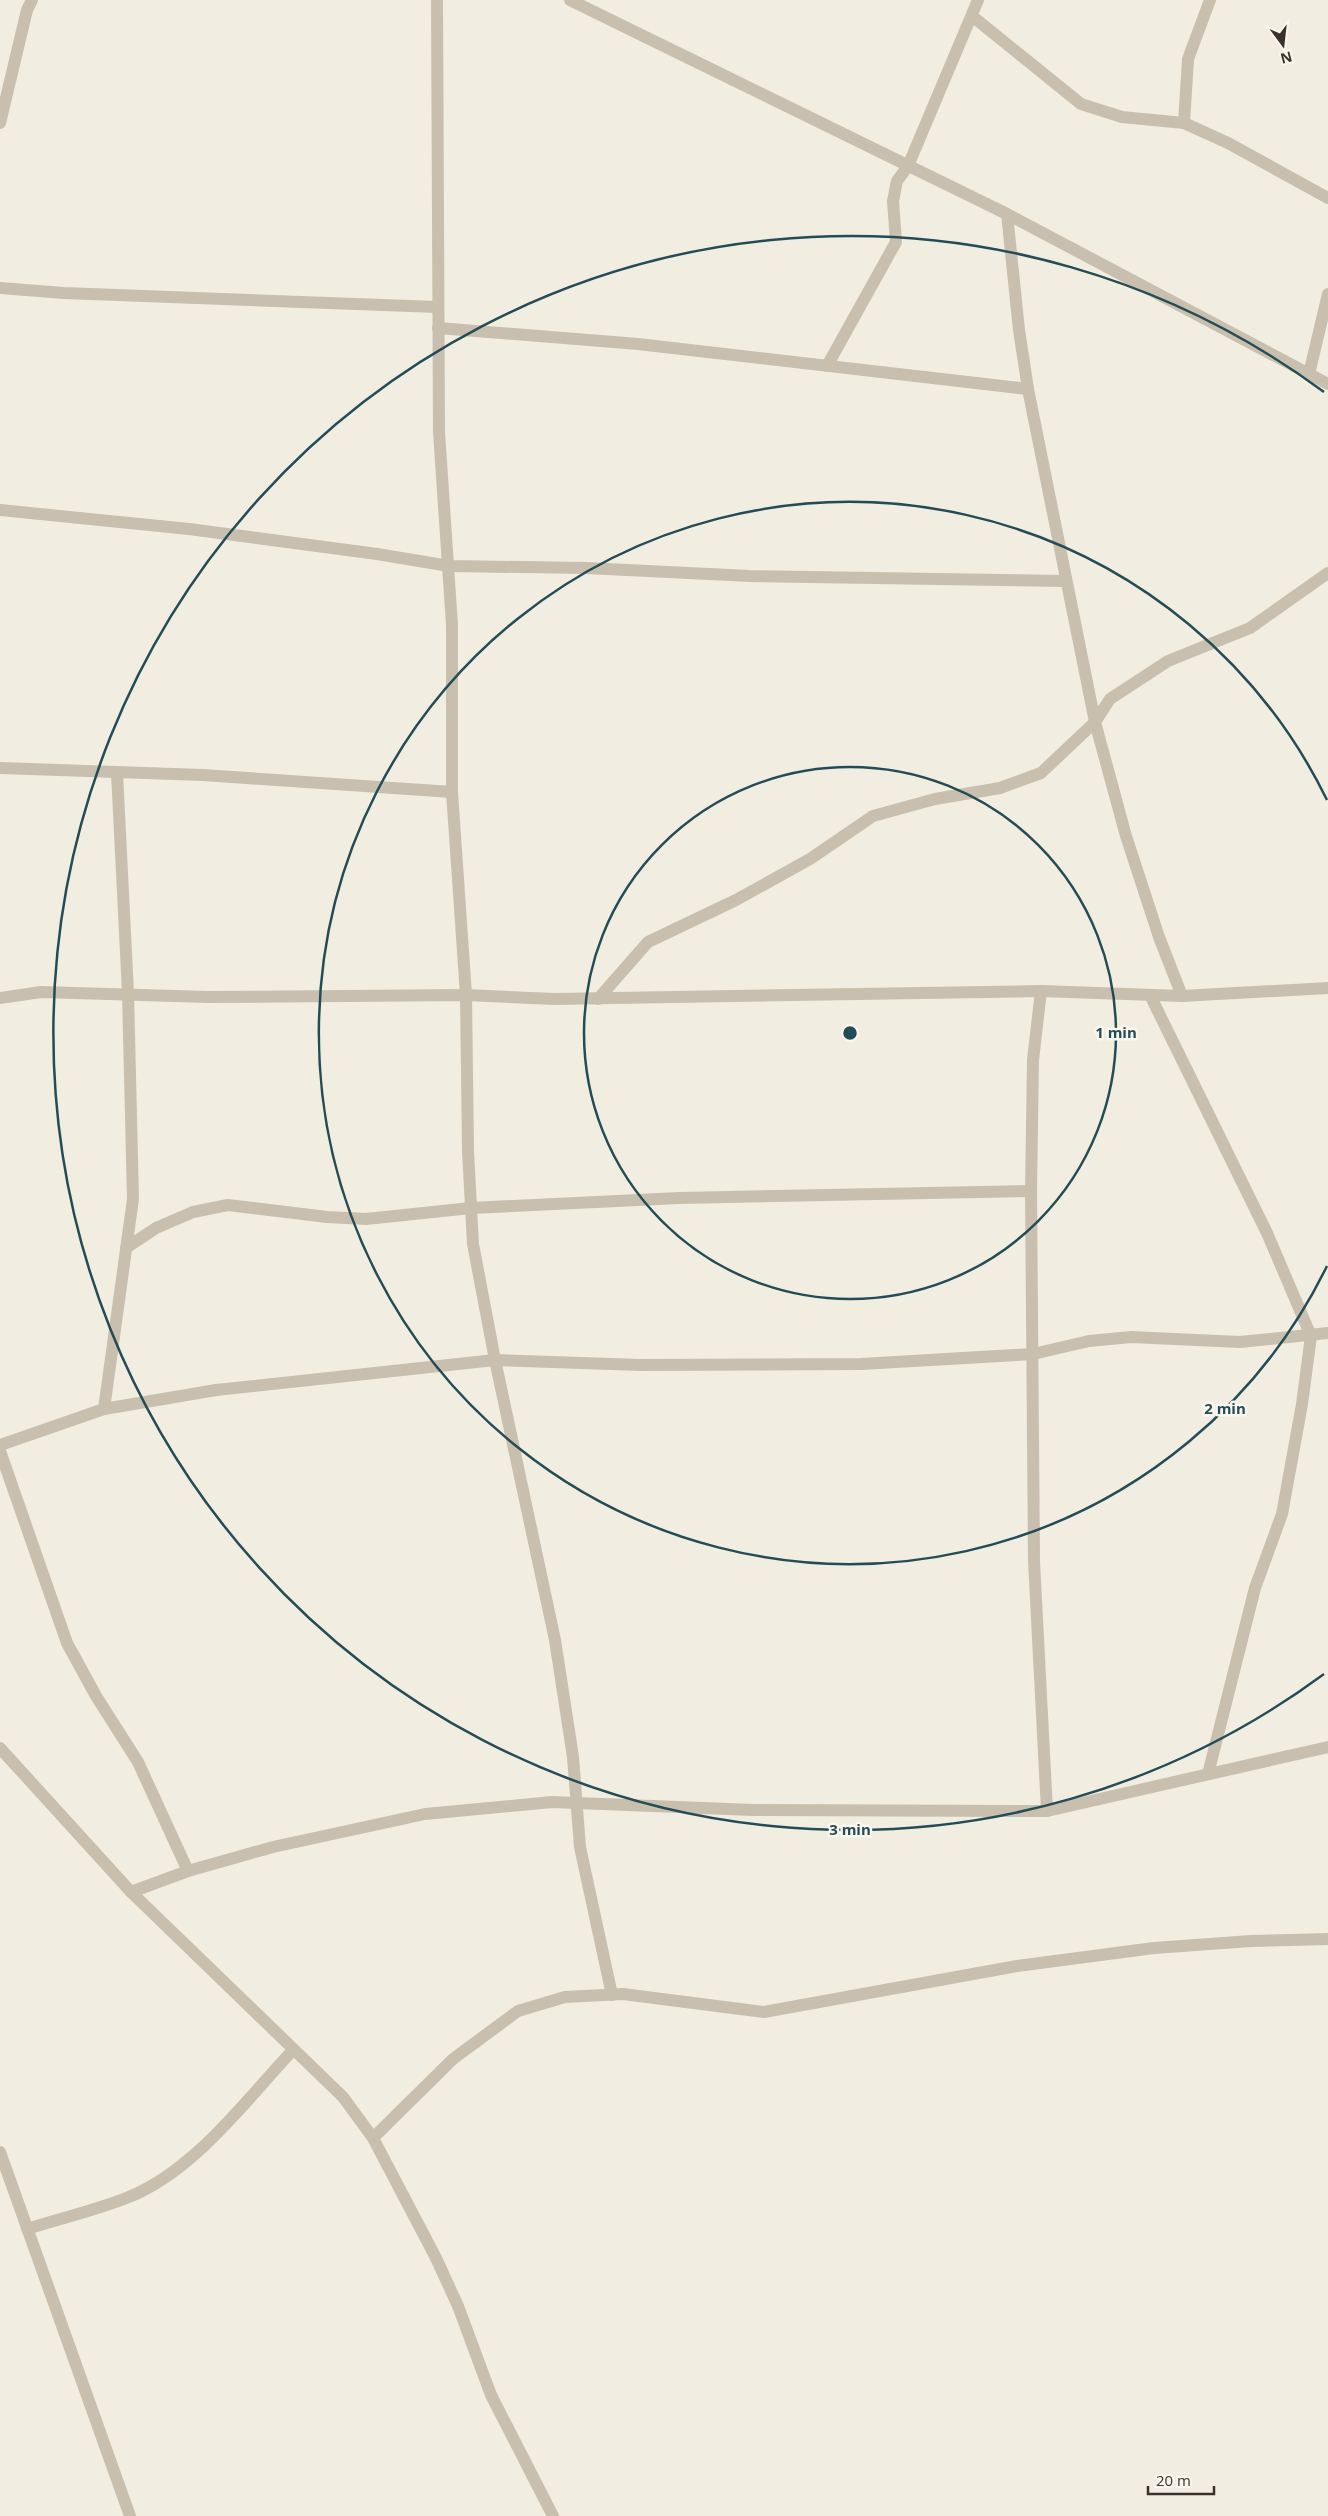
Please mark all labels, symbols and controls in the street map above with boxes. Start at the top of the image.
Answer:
north arrow [1258,20,1308,70]
text: N [1279,47,1294,69]
text: 1 min [1095,1022,1137,1042]
centre of rings [841,1024,859,1042]
text: 2 min [1204,1398,1246,1418]
text: 3 min [829,1819,871,1839]
scale bar [1148,2464,1214,2496]
text: 20 m [1156,2470,1191,2490]

